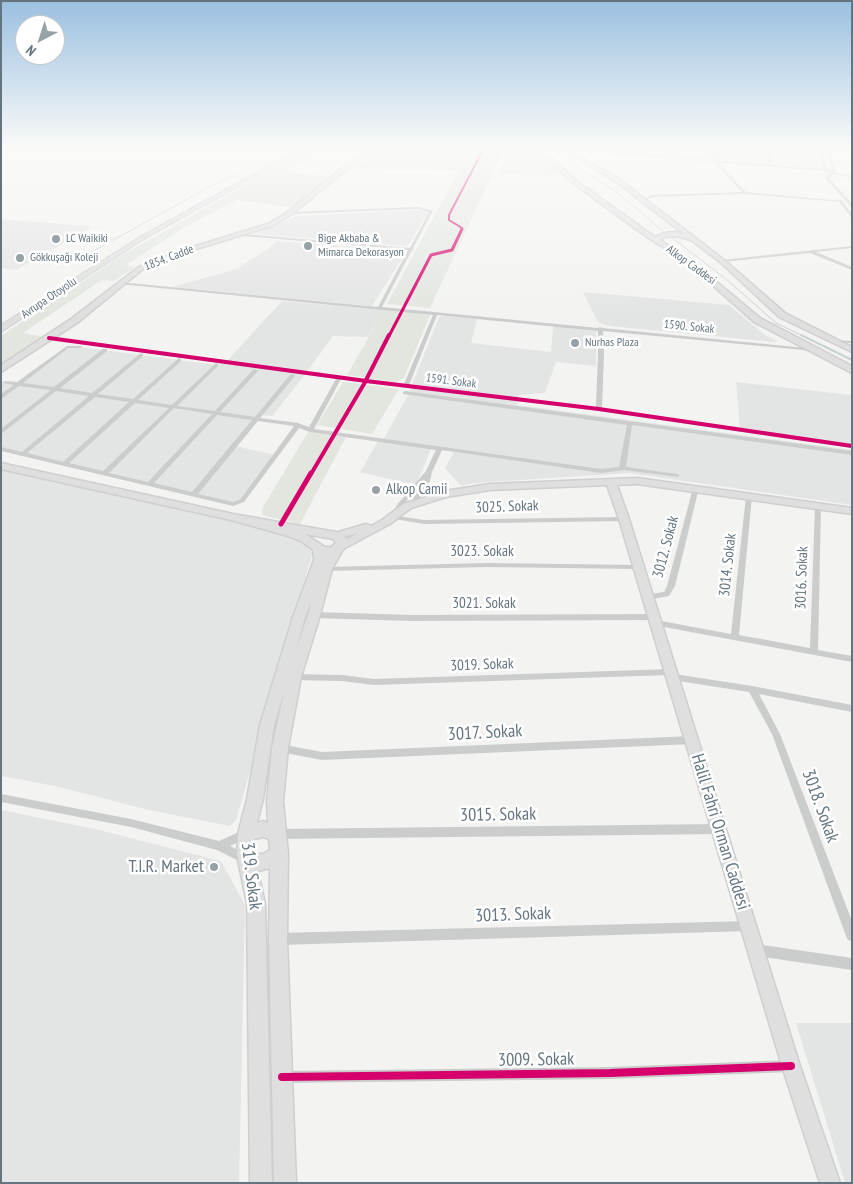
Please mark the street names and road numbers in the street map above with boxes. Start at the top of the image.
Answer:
street label: 1854. Cadde [142,242,196,274]
street label: Alkop Caddesi [663,242,719,288]
street label: Avrupa Otoyolu [19,274,79,322]
street label: 1590. Sokak [663,317,715,337]
street label: 1591. Sokak [425,371,477,391]
street label: 3025. Sokak [475,497,539,517]
street label: 3012. Sokak [649,514,683,580]
street label: 3014. Sokak [716,533,740,597]
street label: 3023. Sokak [450,543,514,561]
street label: 3016. Sokak [792,546,812,610]
street label: 3021. Sokak [452,595,516,613]
street label: 3019. Sokak [450,655,514,675]
street label: 3017. Sokak [447,720,523,746]
street label: Halil Fahri Orman Caddesi [686,751,754,913]
street label: 3018. Sokak [797,767,843,845]
street label: 3015. Sokak [460,804,536,826]
street label: 319. Sokak [236,841,266,911]
street label: 3013. Sokak [475,903,551,927]
street label: 3009. Sokak [498,1049,574,1071]

